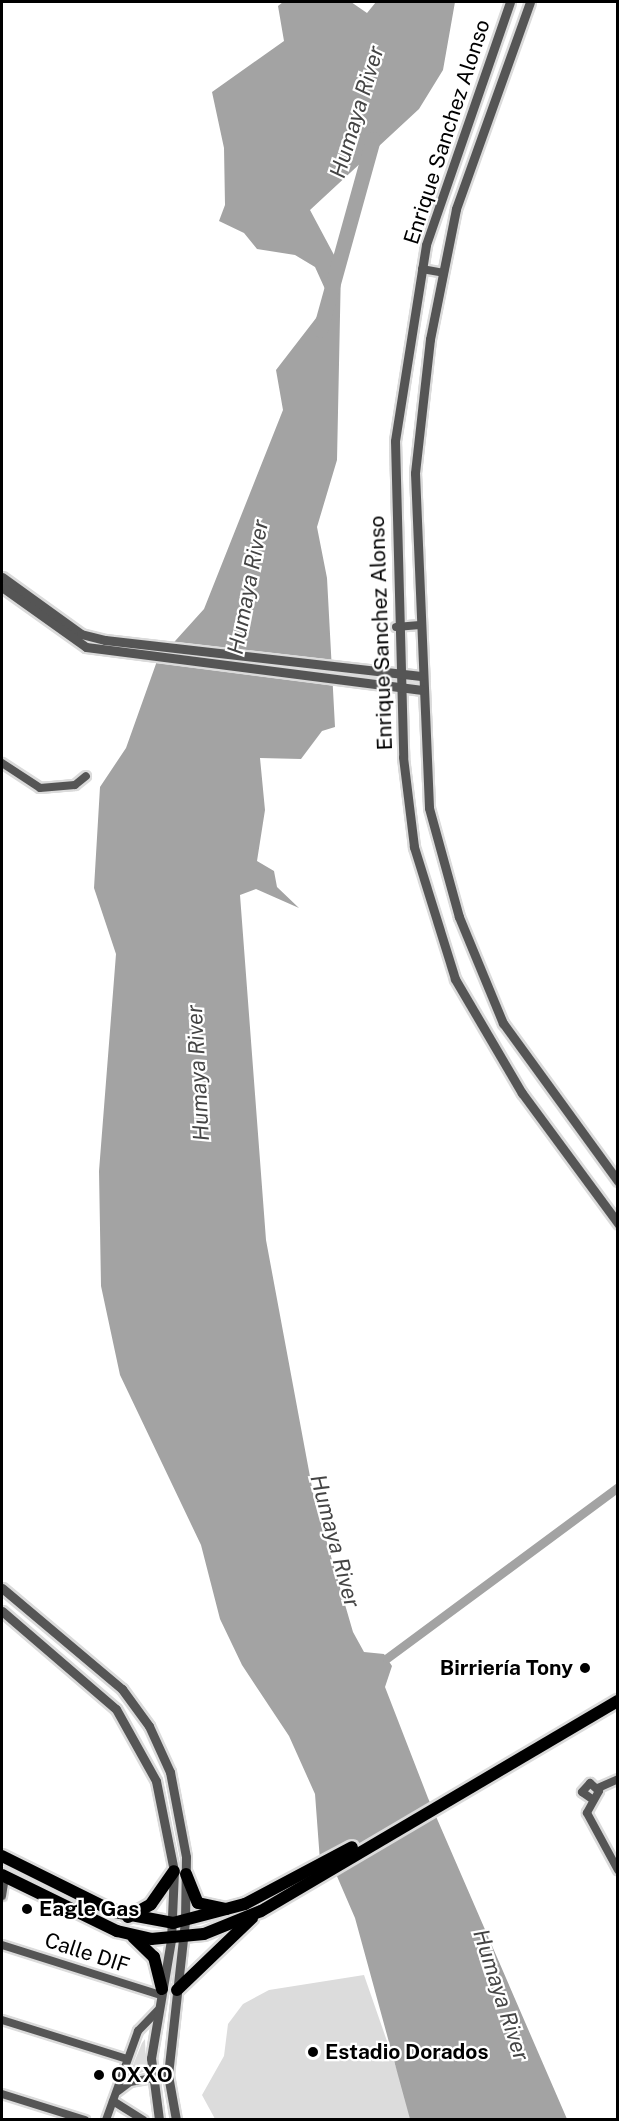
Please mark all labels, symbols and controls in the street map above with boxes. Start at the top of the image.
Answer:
street label: Enrique Sanchez Alonso [399,16,495,248]
water label: Humaya River [324,43,390,181]
street label: Enrique Sanchez Alonso [364,515,398,751]
water label: Humaya River [222,517,274,657]
water label: Humaya River [181,1004,215,1142]
water label: Humaya River [305,1472,365,1610]
place label: Birriería Tony [440,1655,573,1681]
marker: Birriería Tony [578,1661,592,1675]
place label: Eagle Gas [39,1896,139,1922]
marker: Eagle Gas [20,1902,34,1916]
water label: Humaya River [467,1926,535,2064]
street label: Calle DIF [41,1927,133,1979]
place label: Estadio Dorados [325,2039,489,2065]
marker: Estadio Dorados [306,2045,320,2059]
place label: OXXO [111,2062,173,2088]
marker: OXXO [92,2068,106,2082]

